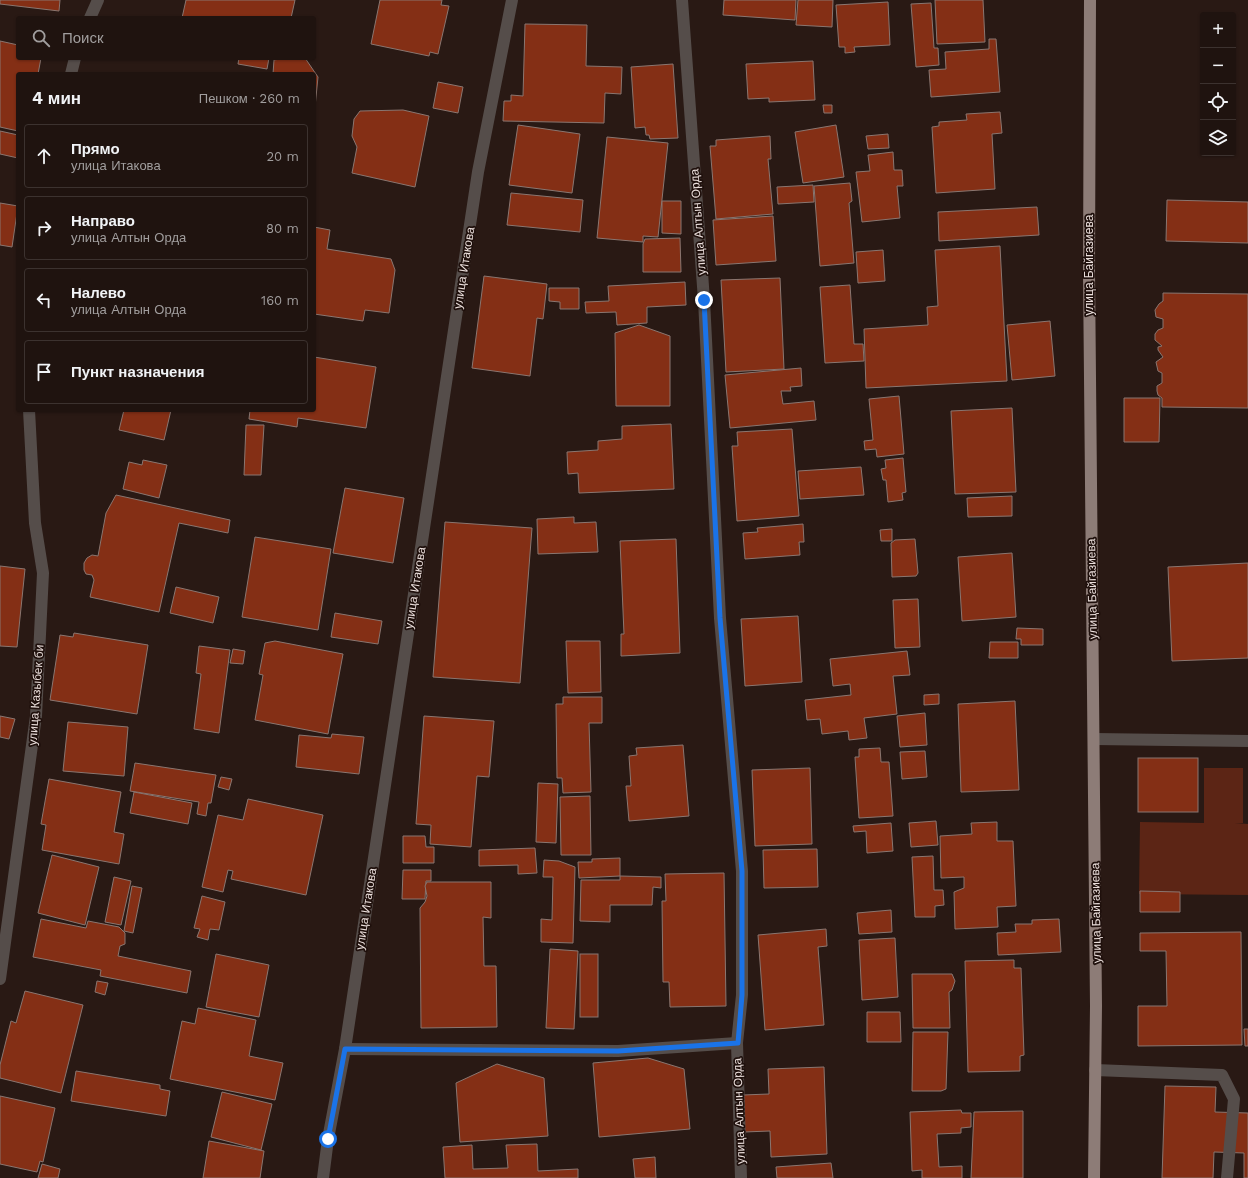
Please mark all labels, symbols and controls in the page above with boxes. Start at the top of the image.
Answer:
map controls [1200,12,1236,156]
button: + [1200,12,1236,48]
search box [16,16,316,60]
icon: search [30,27,52,49]
text: Поиск [62,29,104,47]
button: − [1200,48,1236,84]
button: locate [1200,84,1236,120]
text: 4 мин [32,88,81,108]
text: Пешком · 260 m [199,91,300,106]
button: layers [1200,120,1236,156]
text: Прямо [71,140,120,158]
icon: ahead [33,145,55,167]
text: 20 m [267,149,299,164]
text: улица Итакова [71,158,161,173]
street label: улица Алтын Орда [687,168,709,276]
text: Направо [71,212,135,230]
street label: улица Байгазиева [1082,214,1096,315]
icon: right [33,217,55,239]
text: 80 m [266,221,299,236]
street label: улица Итакова [451,226,477,310]
text: улица Алтын Орда [71,230,186,245]
text: Налево [71,284,126,302]
icon: left [33,289,55,311]
route end [695,291,713,309]
text: 160 m [261,293,299,308]
text: улица Алтын Орда [71,302,186,317]
icon: arrive [33,361,55,383]
text: Пункт назначения [71,363,204,381]
street label: улица Байгазиева [1084,538,1100,640]
street label: улица Итакова [402,546,428,630]
street label: улица Казыбек би [25,644,47,746]
street label: улица Байгазиева [1088,862,1104,964]
street label: улица Итакова [353,867,379,951]
street label: улица Алтын Орда [730,1057,748,1164]
route start [319,1130,337,1148]

